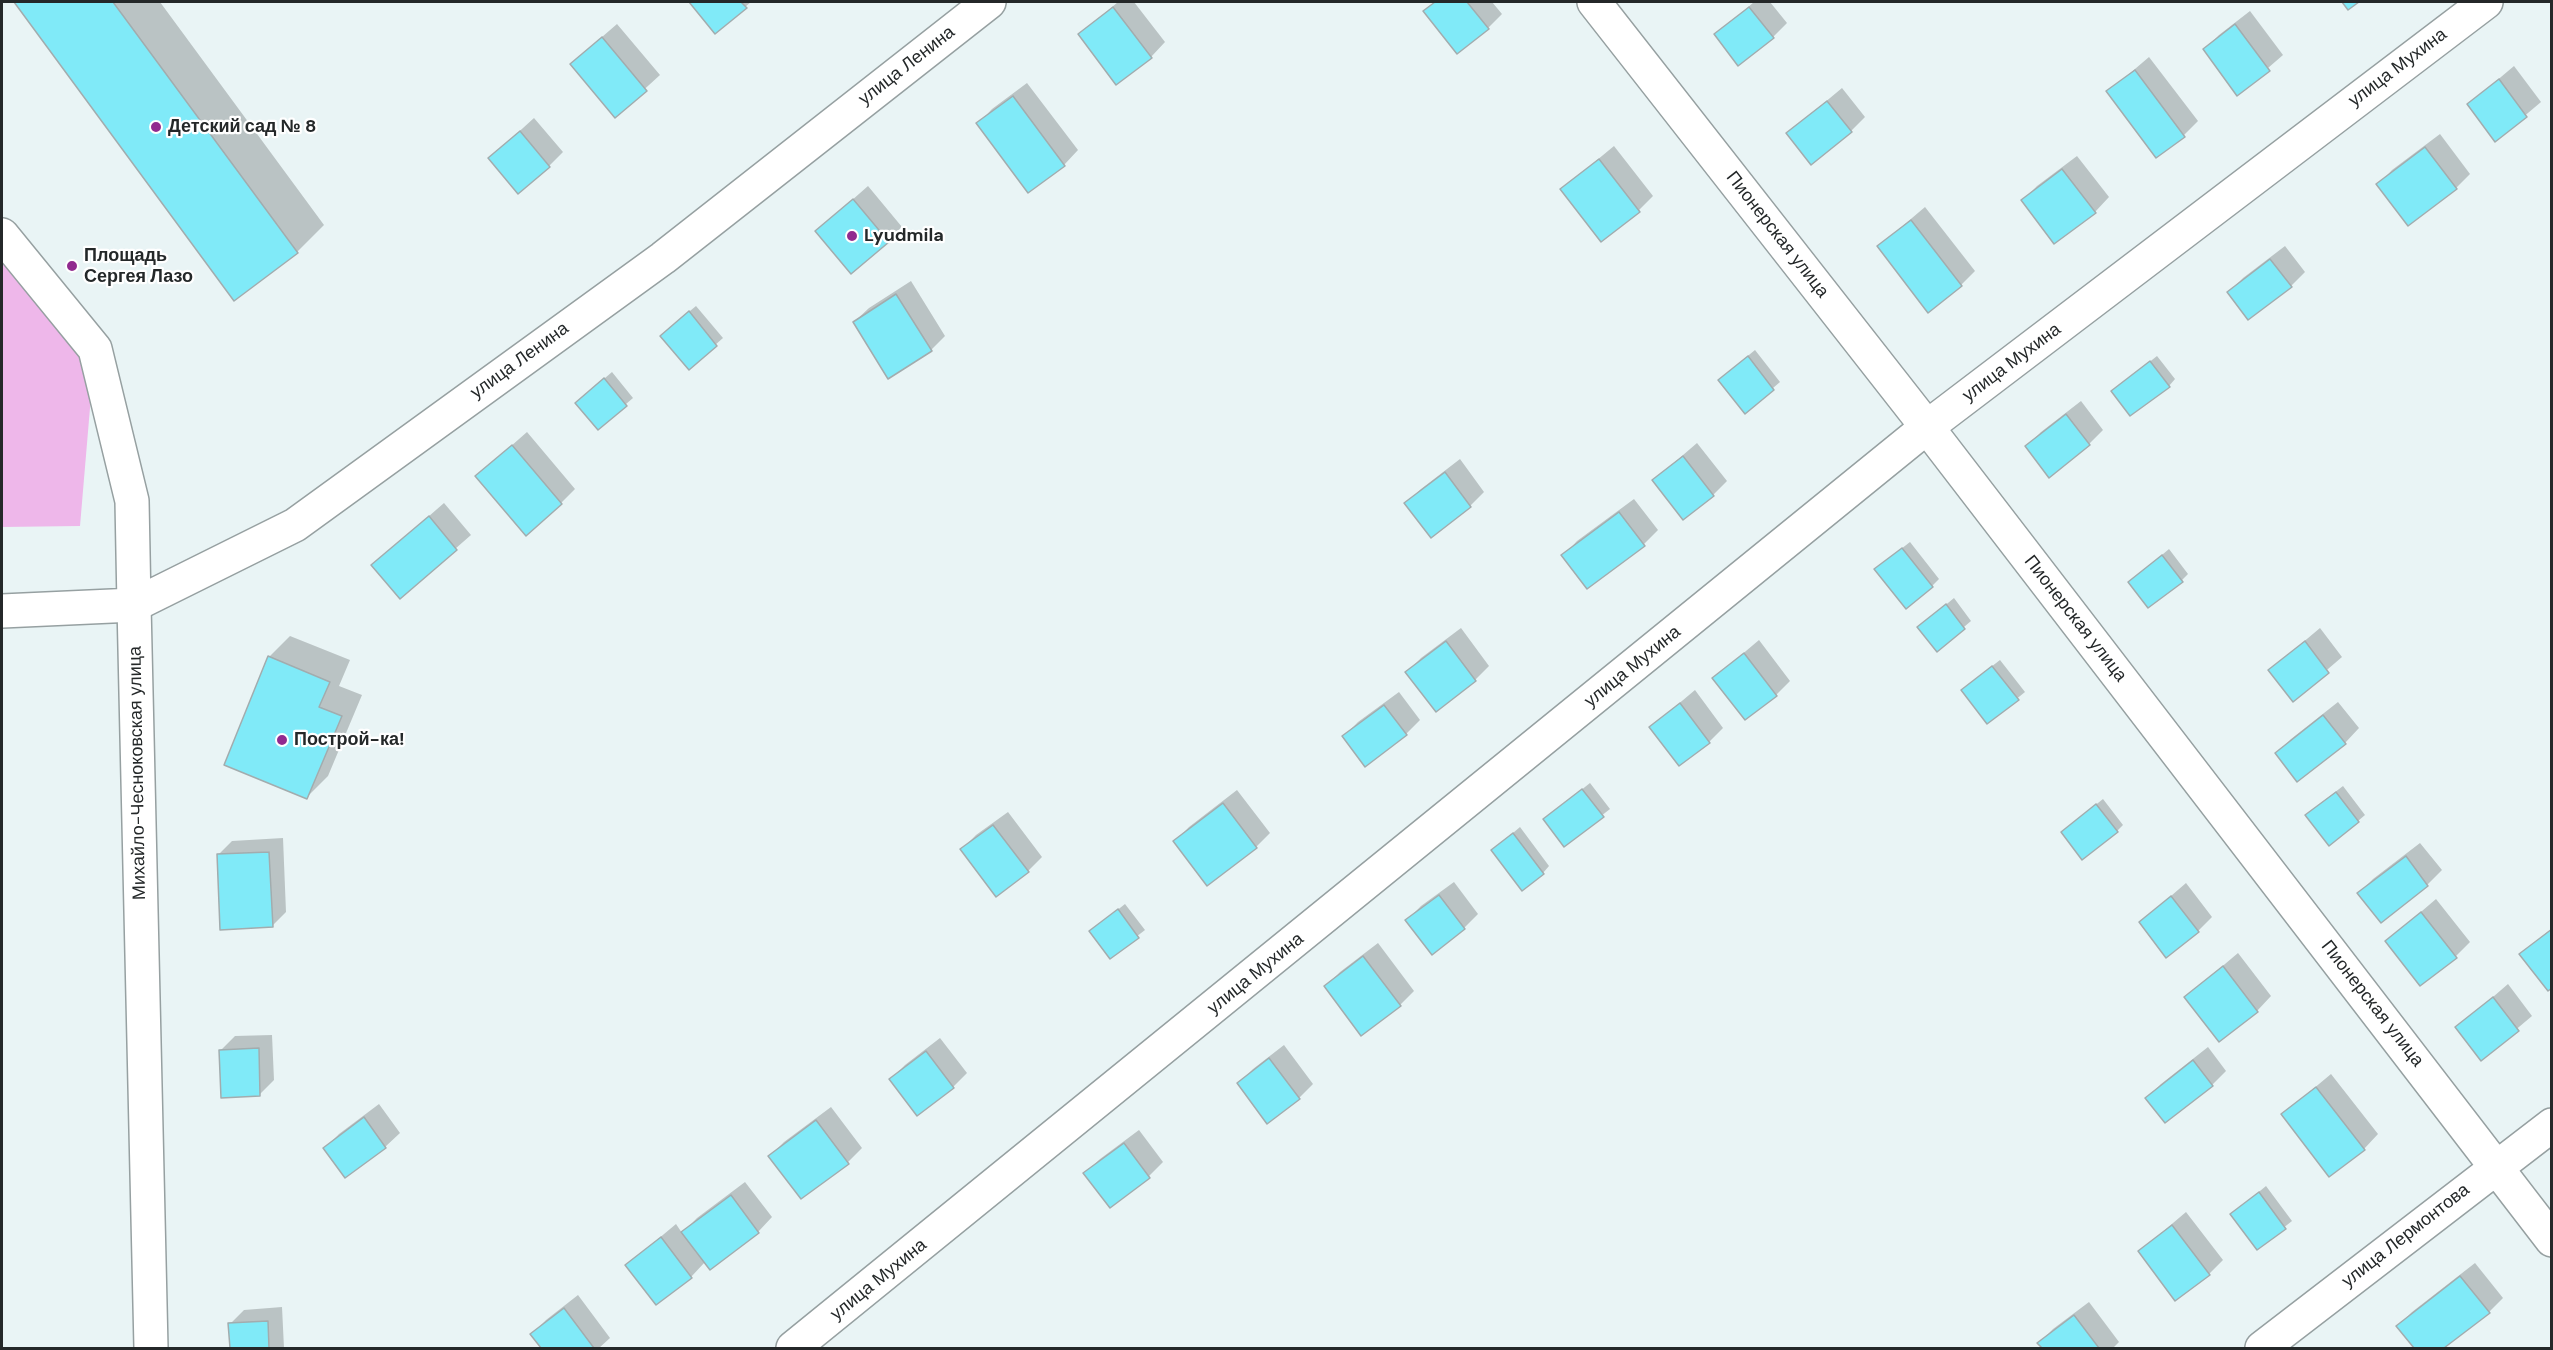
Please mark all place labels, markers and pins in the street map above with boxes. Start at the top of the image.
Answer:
place label: Детский сад № 8 [168,116,316,138]
marker: Детский сад № 8 [149,120,163,134]
place label: Lyudmila [864,225,944,247]
marker: Lyudmila [845,229,859,243]
place label: Площадь Сергея Лазо [84,245,193,288]
marker: Площадь Сергея Лазо [65,259,79,273]
place label: Построй-ка! [294,729,405,751]
marker: Построй-ка! [275,733,289,747]

